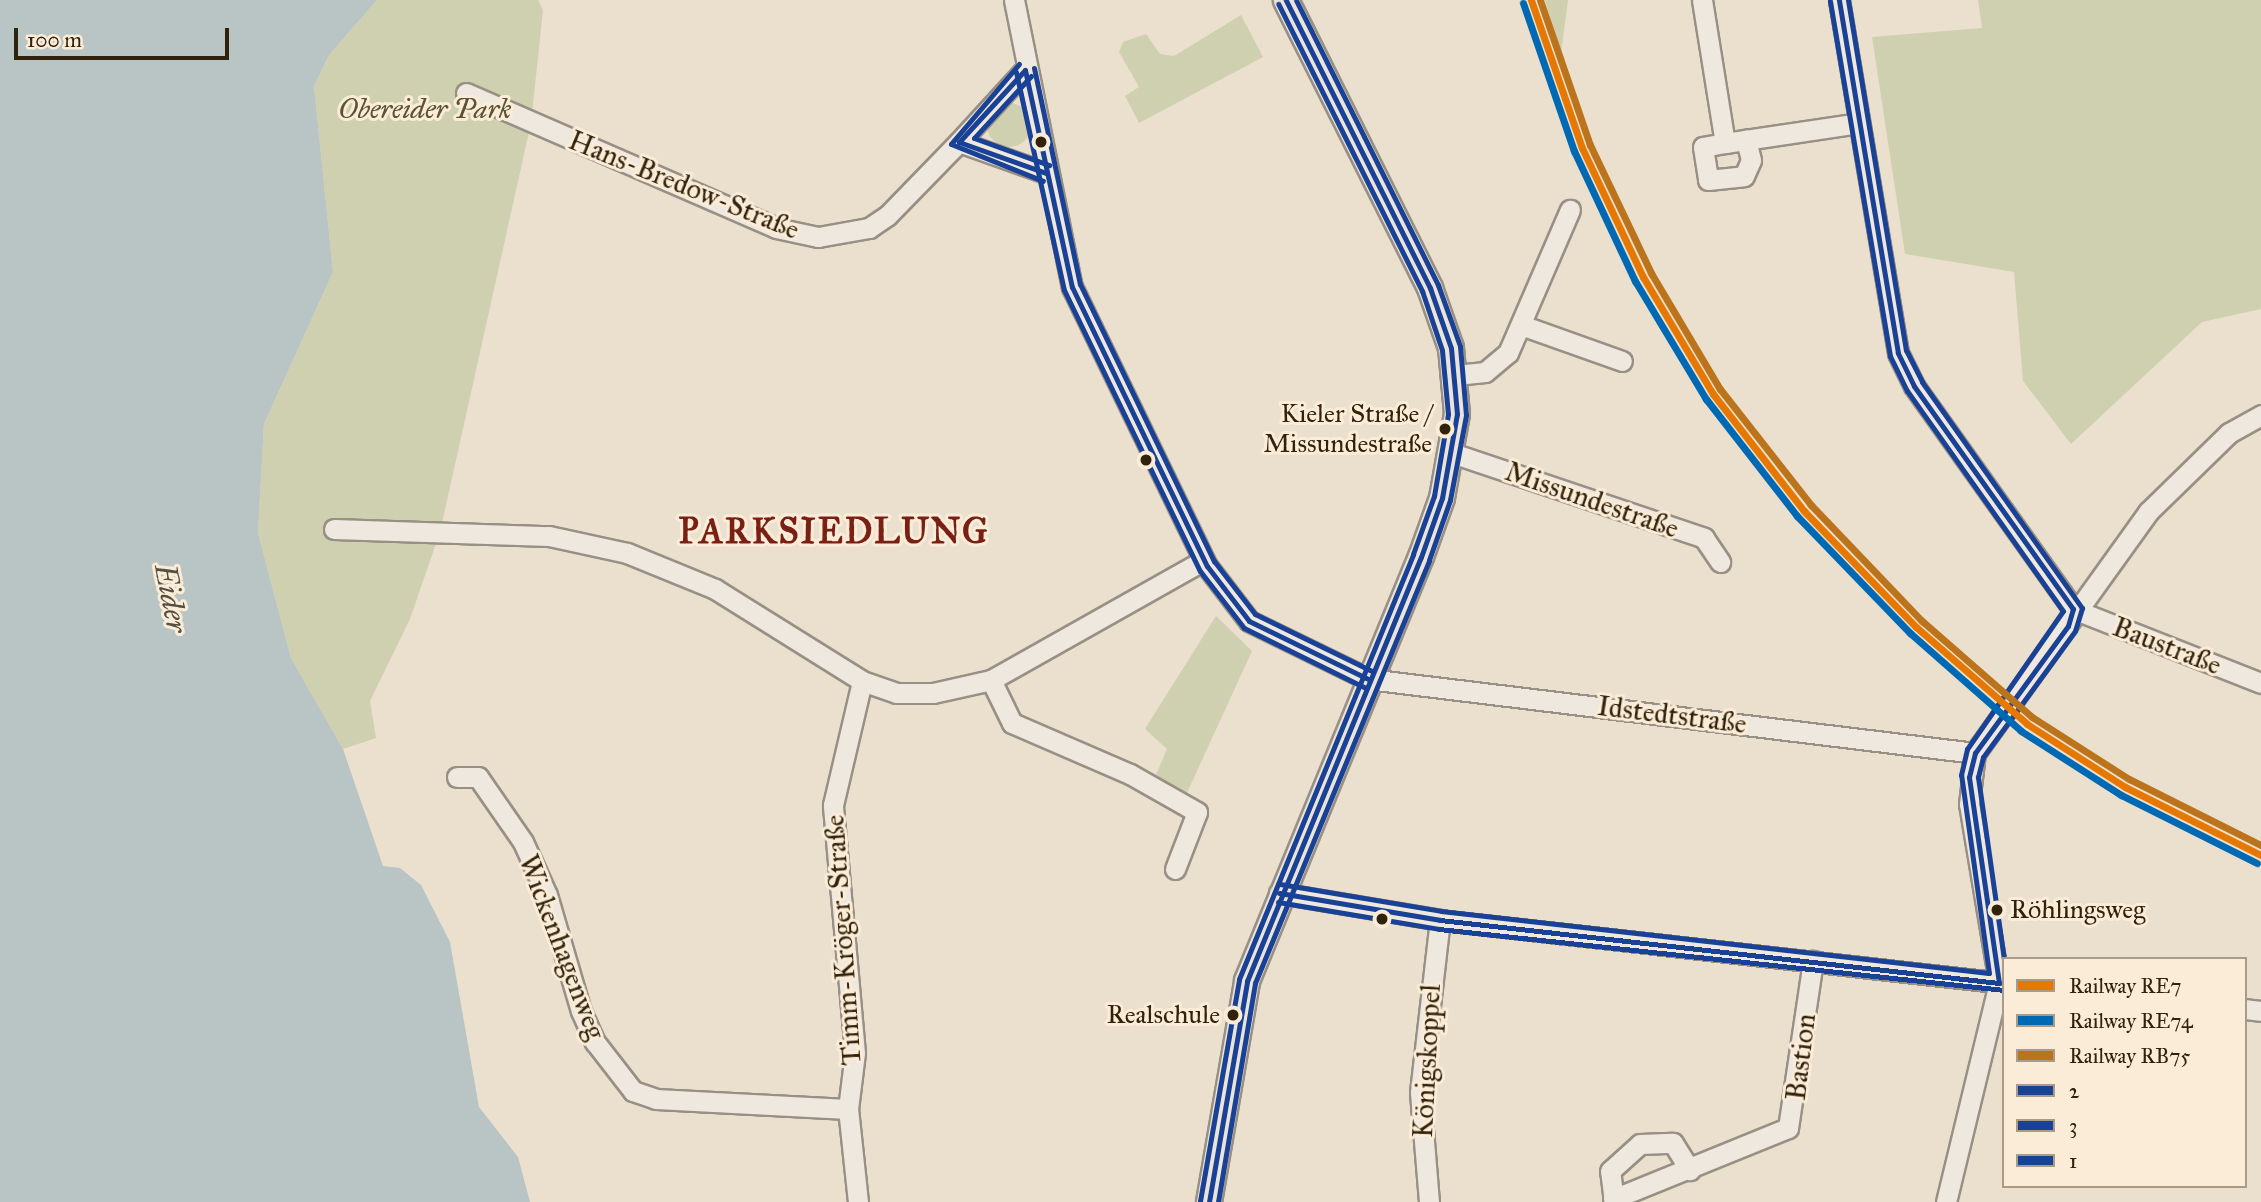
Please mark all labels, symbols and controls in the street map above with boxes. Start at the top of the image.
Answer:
scale bar [18,14,233,58]
text: 100 m [27,27,82,53]
park label: Obereider Park [338,92,512,126]
street label: Hans-Bredow-Straße [564,123,804,247]
unlabelled marker [1034,135,1048,149]
place label: Kieler Straße / Missundestraße [1264,398,1432,460]
marker: Kieler Straße / Missundestraße [1438,422,1452,436]
unlabelled marker [1139,453,1153,467]
street label: Missundestraße [1501,455,1683,545]
district label: PARKSIEDLUNG [680,511,988,553]
water label: Eider [147,560,195,636]
street label: Baustraße [2108,610,2226,682]
street label: Idstedtstraße [1596,689,1748,741]
street label: Timm-Kröger-Straße [817,814,869,1066]
street label: Wickenhagenweg [511,850,613,1044]
place label: Röhlingsweg [2010,894,2145,926]
marker: Röhlingsweg [1990,903,2004,917]
unlabelled marker [1375,912,1389,926]
legend [2002,957,2247,1188]
text: Railway RE7 [2069,973,2182,999]
street label: Königskoppel [1406,983,1448,1139]
place label: Realschule [1107,999,1220,1031]
marker: Realschule [1226,1008,1240,1022]
text: Railway RE74 [2069,1008,2193,1034]
street label: Bastion [1779,1012,1823,1102]
text: Railway RB75 [2069,1043,2190,1069]
text: 2 [2069,1078,2079,1104]
text: 3 [2069,1113,2077,1139]
text: 1 [2069,1148,2077,1174]

